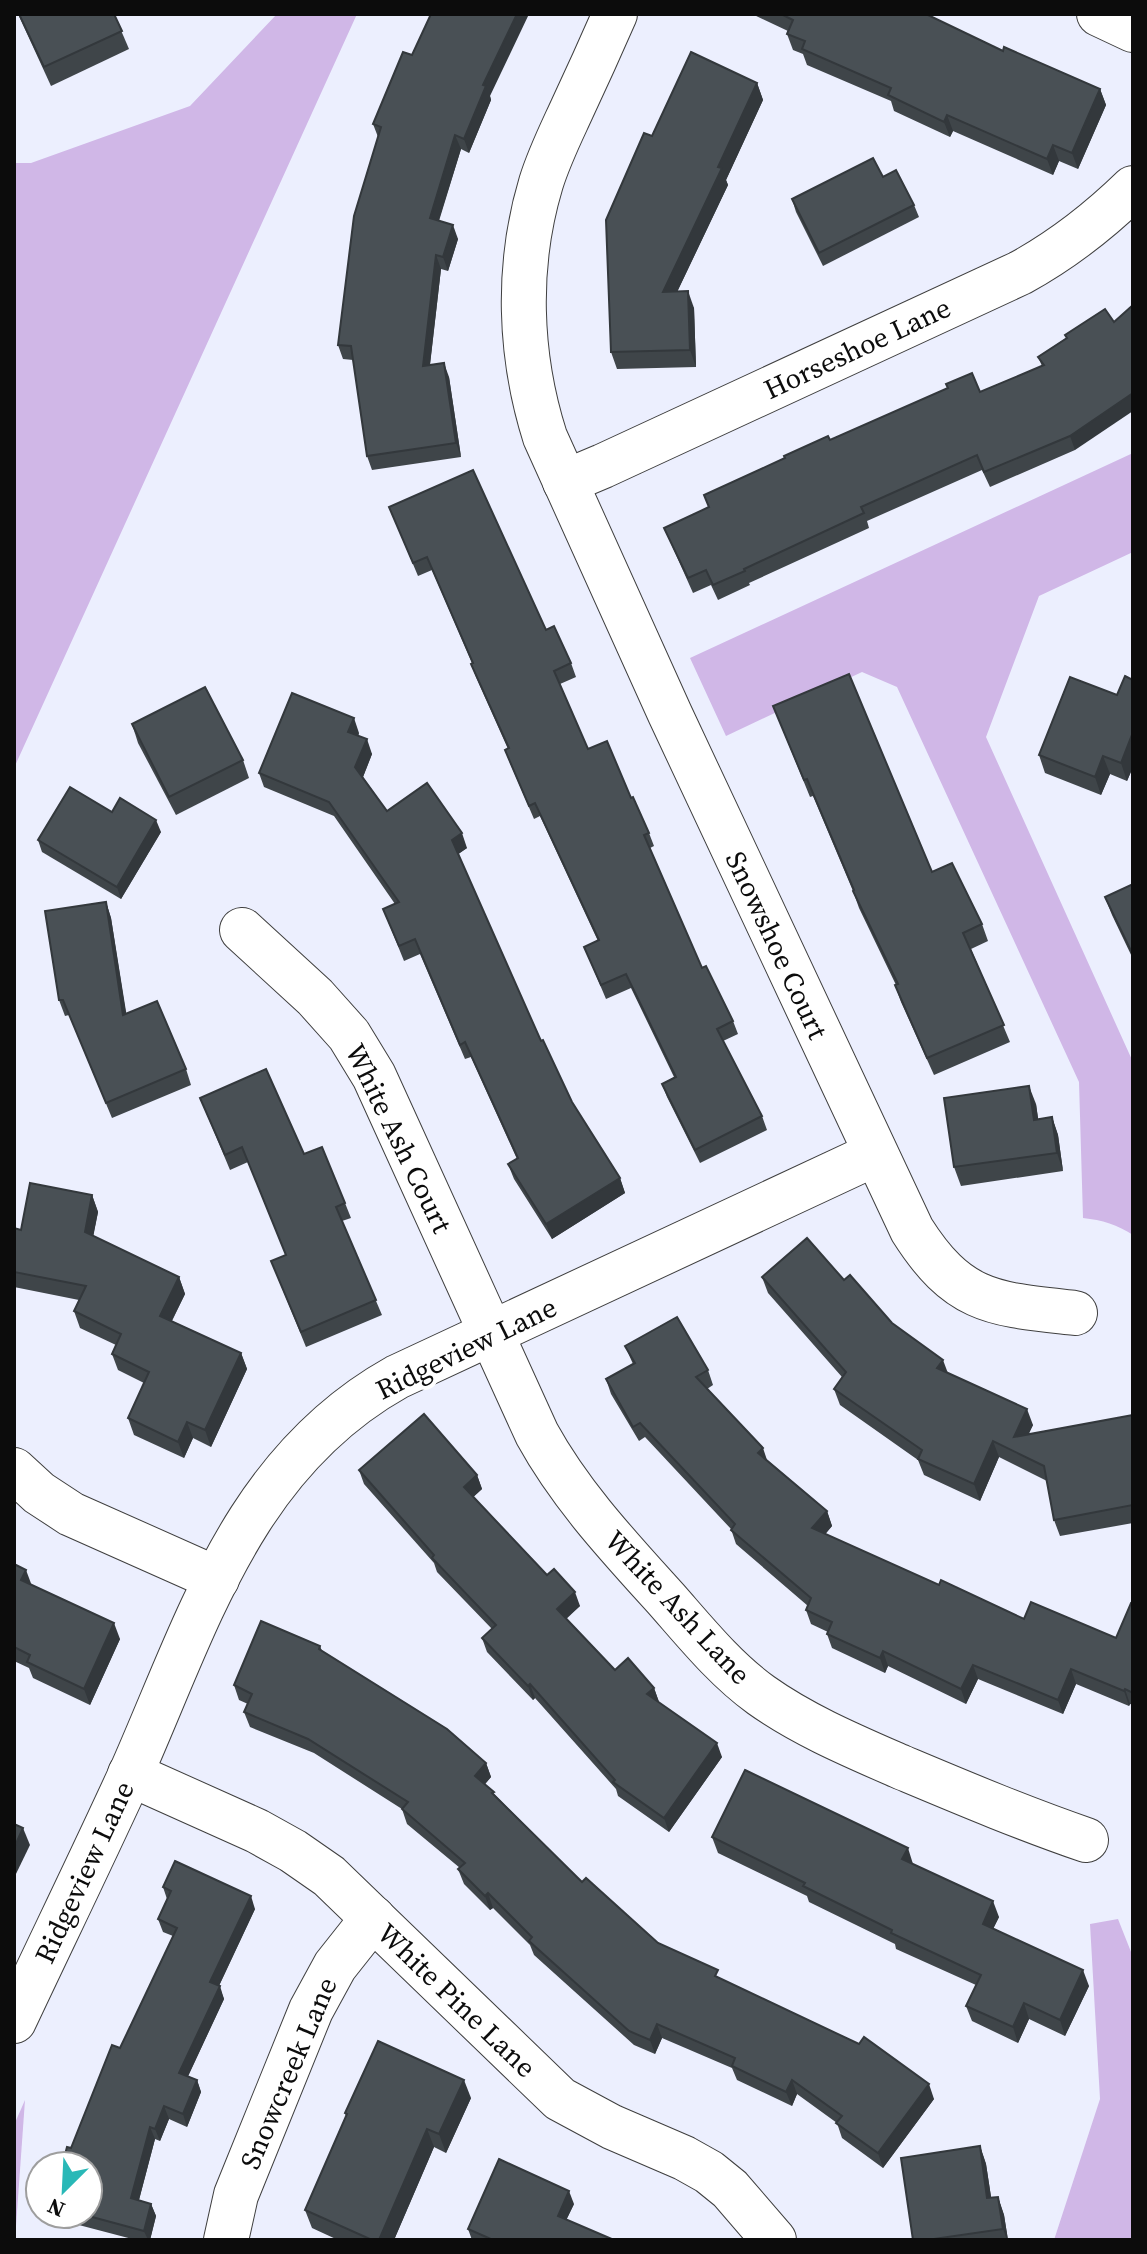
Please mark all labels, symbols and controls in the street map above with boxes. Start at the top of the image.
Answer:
street label: Horseshoe Lane [758,288,956,408]
street label: Snowshoe Court [717,845,838,1046]
street label: White Ash Court [337,1037,462,1240]
street label: Ridgeview Lane [369,1288,563,1408]
street label: White Ash Lane [597,1522,759,1692]
street label: Ridgeview Lane [25,1775,143,1969]
street label: White Pine Lane [369,1914,545,2086]
street label: Snowcreek Lane [230,1971,346,2175]
north arrow [24,2150,104,2230]
text: N [42,2191,69,2225]

